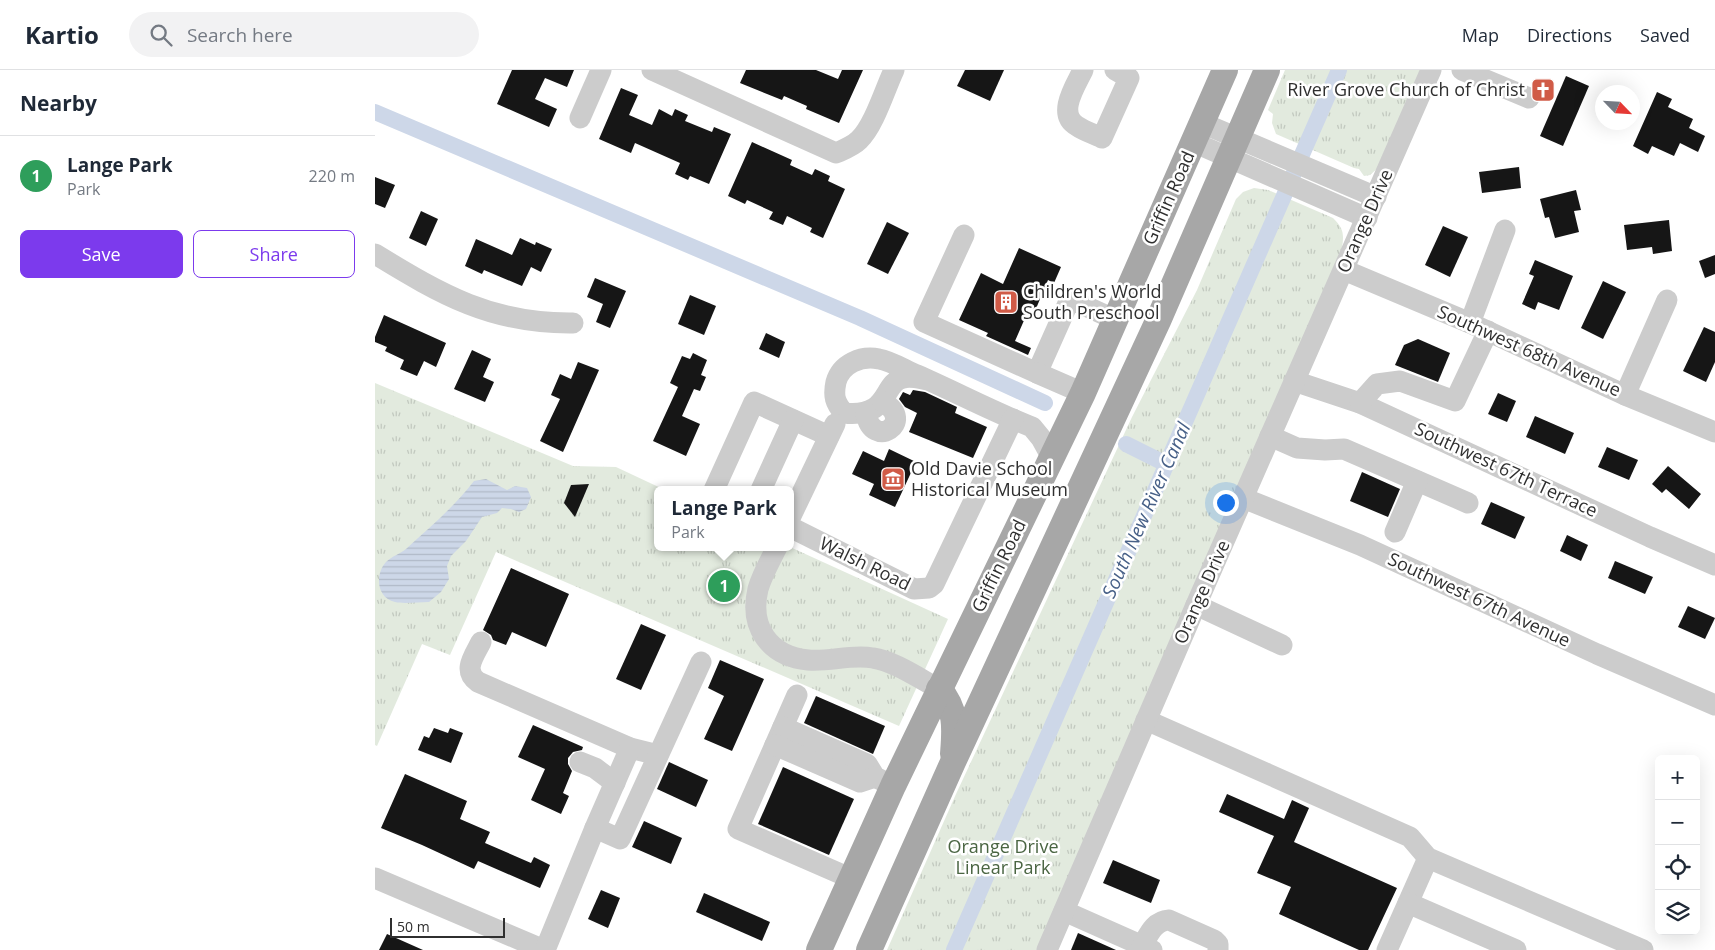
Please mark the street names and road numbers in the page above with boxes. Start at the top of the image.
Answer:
street label: Griffin Road [1137,147,1199,248]
street label: Orange Drive [1331,165,1398,276]
street label: Southwest 68th Avenue [1434,299,1625,401]
street label: Southwest 67th Terrace [1411,416,1602,522]
street label: Griffin Road [965,515,1031,616]
street label: Walsh Road [816,531,915,595]
street label: Orange Drive [1168,536,1235,647]
street label: Southwest 67th Avenue [1384,546,1574,652]

